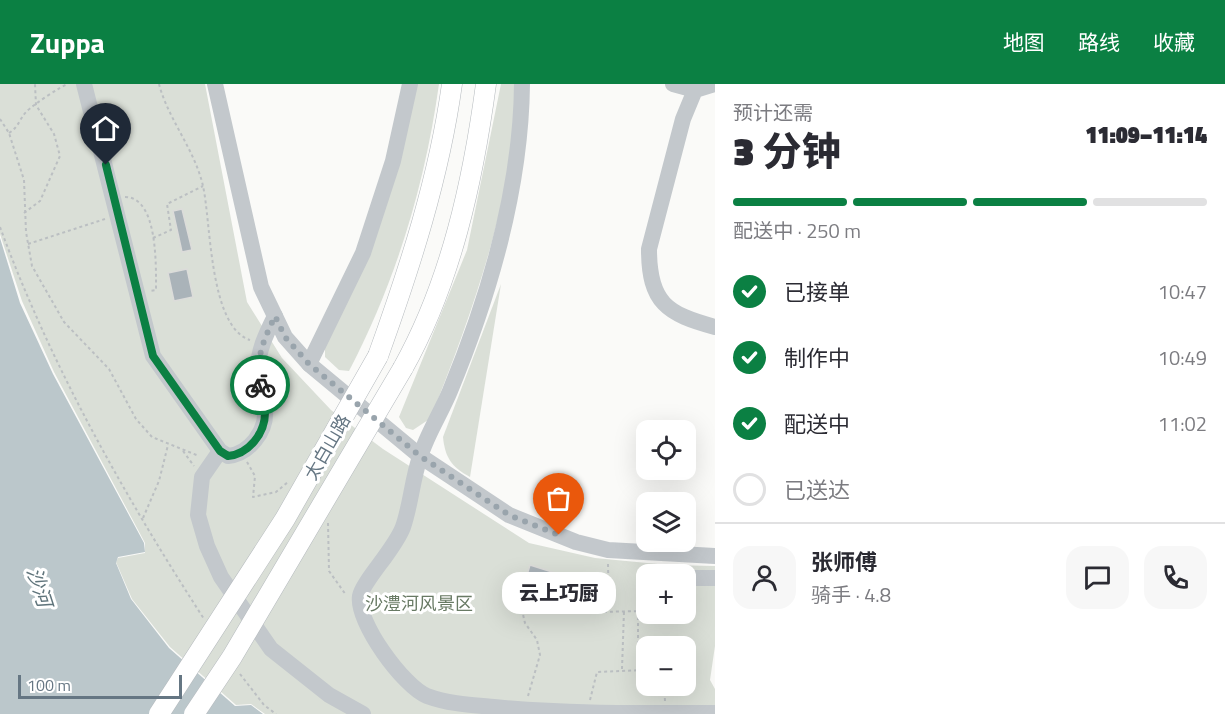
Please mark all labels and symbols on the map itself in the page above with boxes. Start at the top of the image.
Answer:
pin [80,103,131,165]
courier [230,355,290,415]
street label: 太白山路 [297,409,357,485]
pin [533,473,584,535]
water label: 沙河 [19,563,62,615]
callout: 云上巧厨 [502,571,616,613]
park label: 沙澧河风景区 [365,590,473,617]
scale bar [18,672,182,700]

